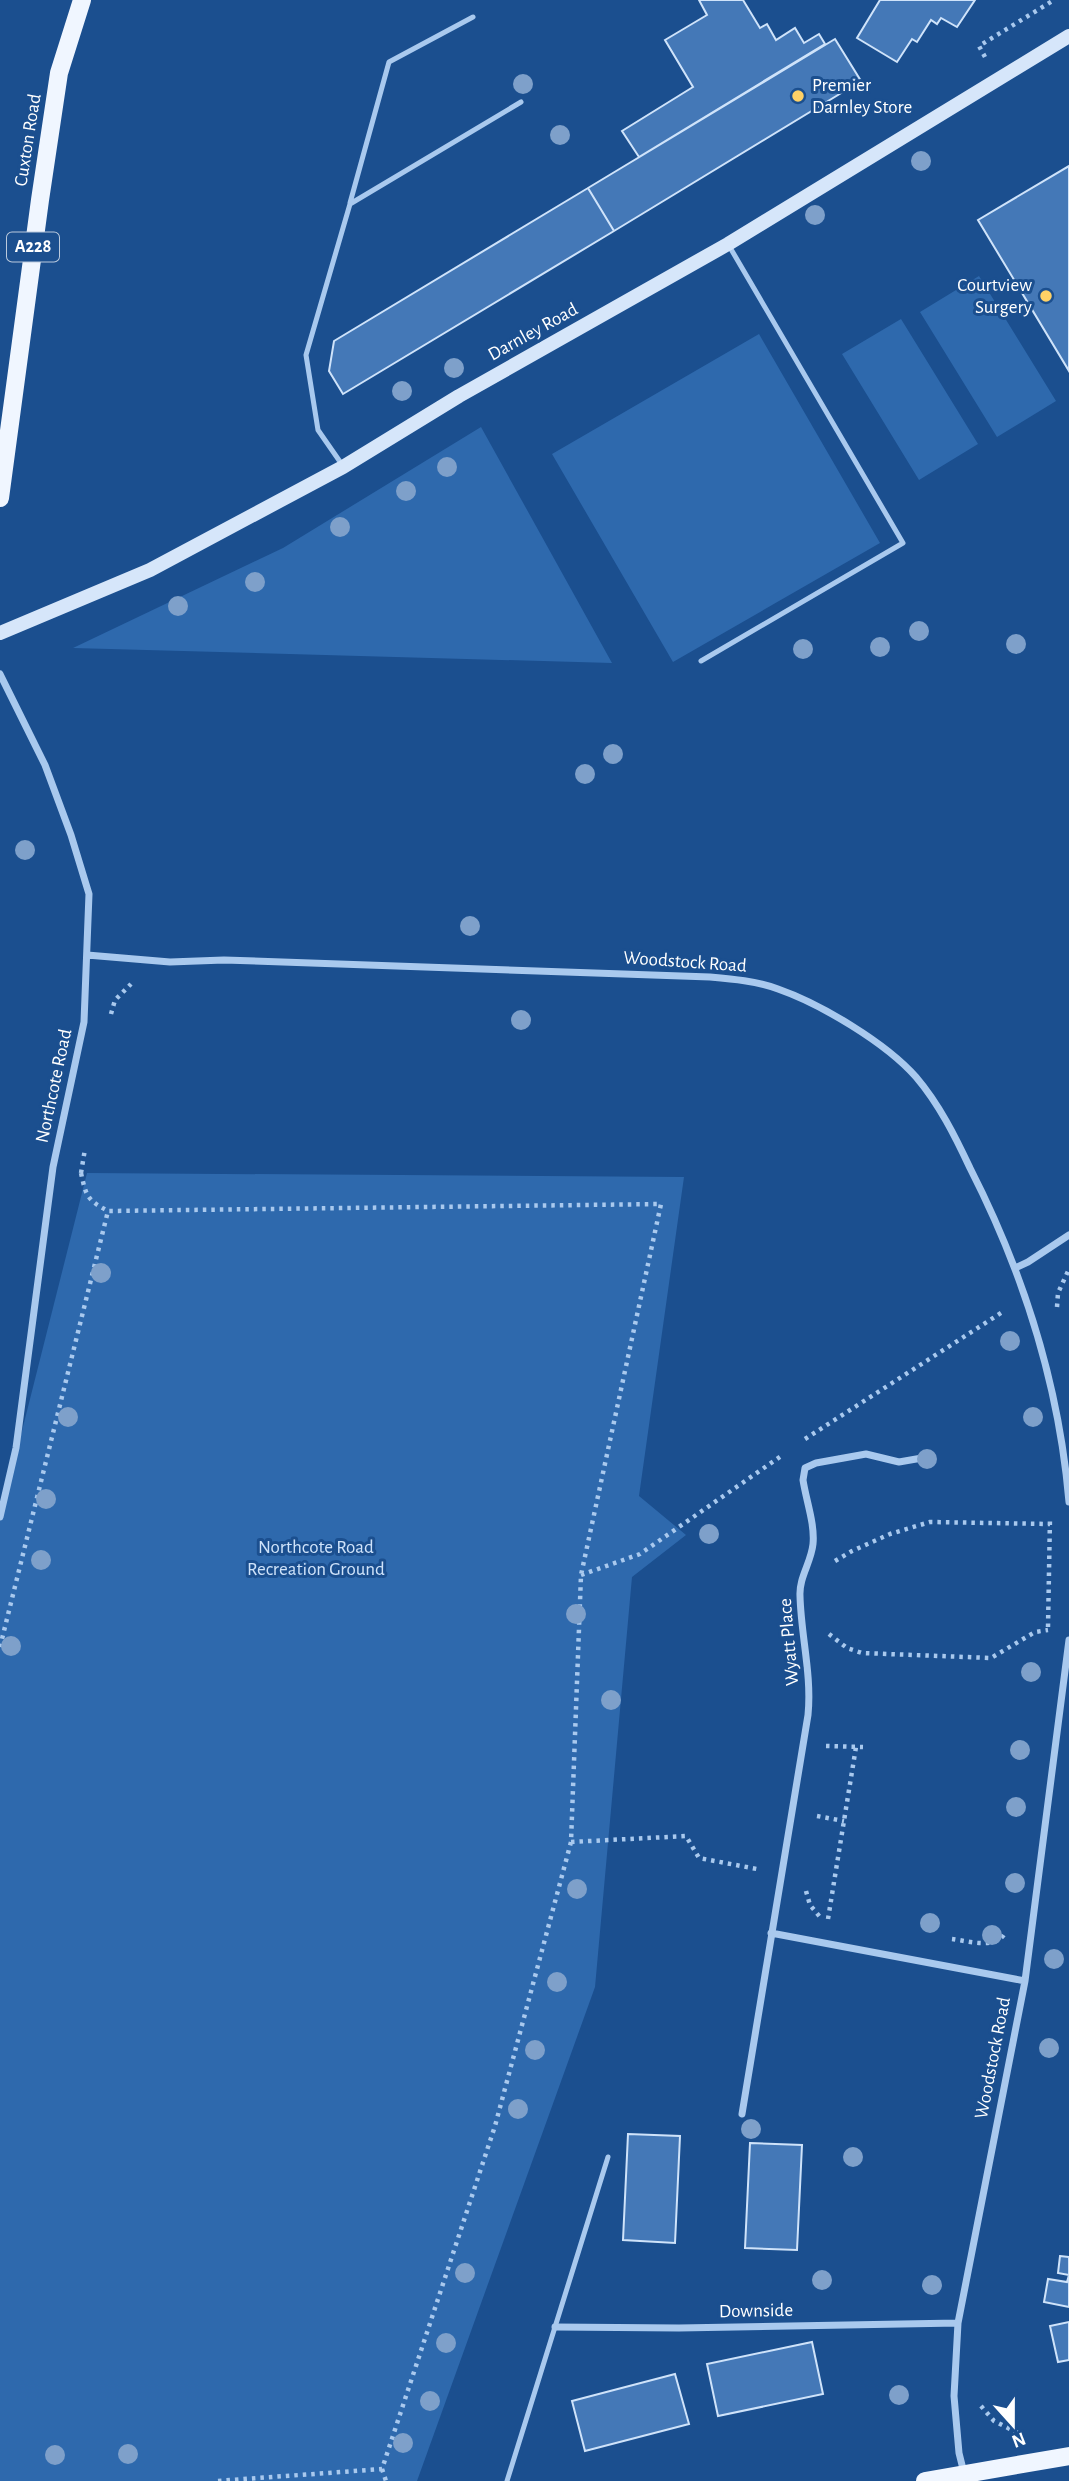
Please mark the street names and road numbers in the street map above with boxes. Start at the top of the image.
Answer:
street label: Cuxton Road [11,92,45,188]
road number: A228 [7,232,59,262]
street label: Darnley Road [485,300,581,364]
street label: Woodstock Road [623,948,748,976]
street label: Northcote Road [33,1027,75,1145]
street label: Wyatt Place [776,1597,802,1687]
street label: Woodstock Road [972,1995,1014,2121]
street label: Downside [719,2301,793,2321]

